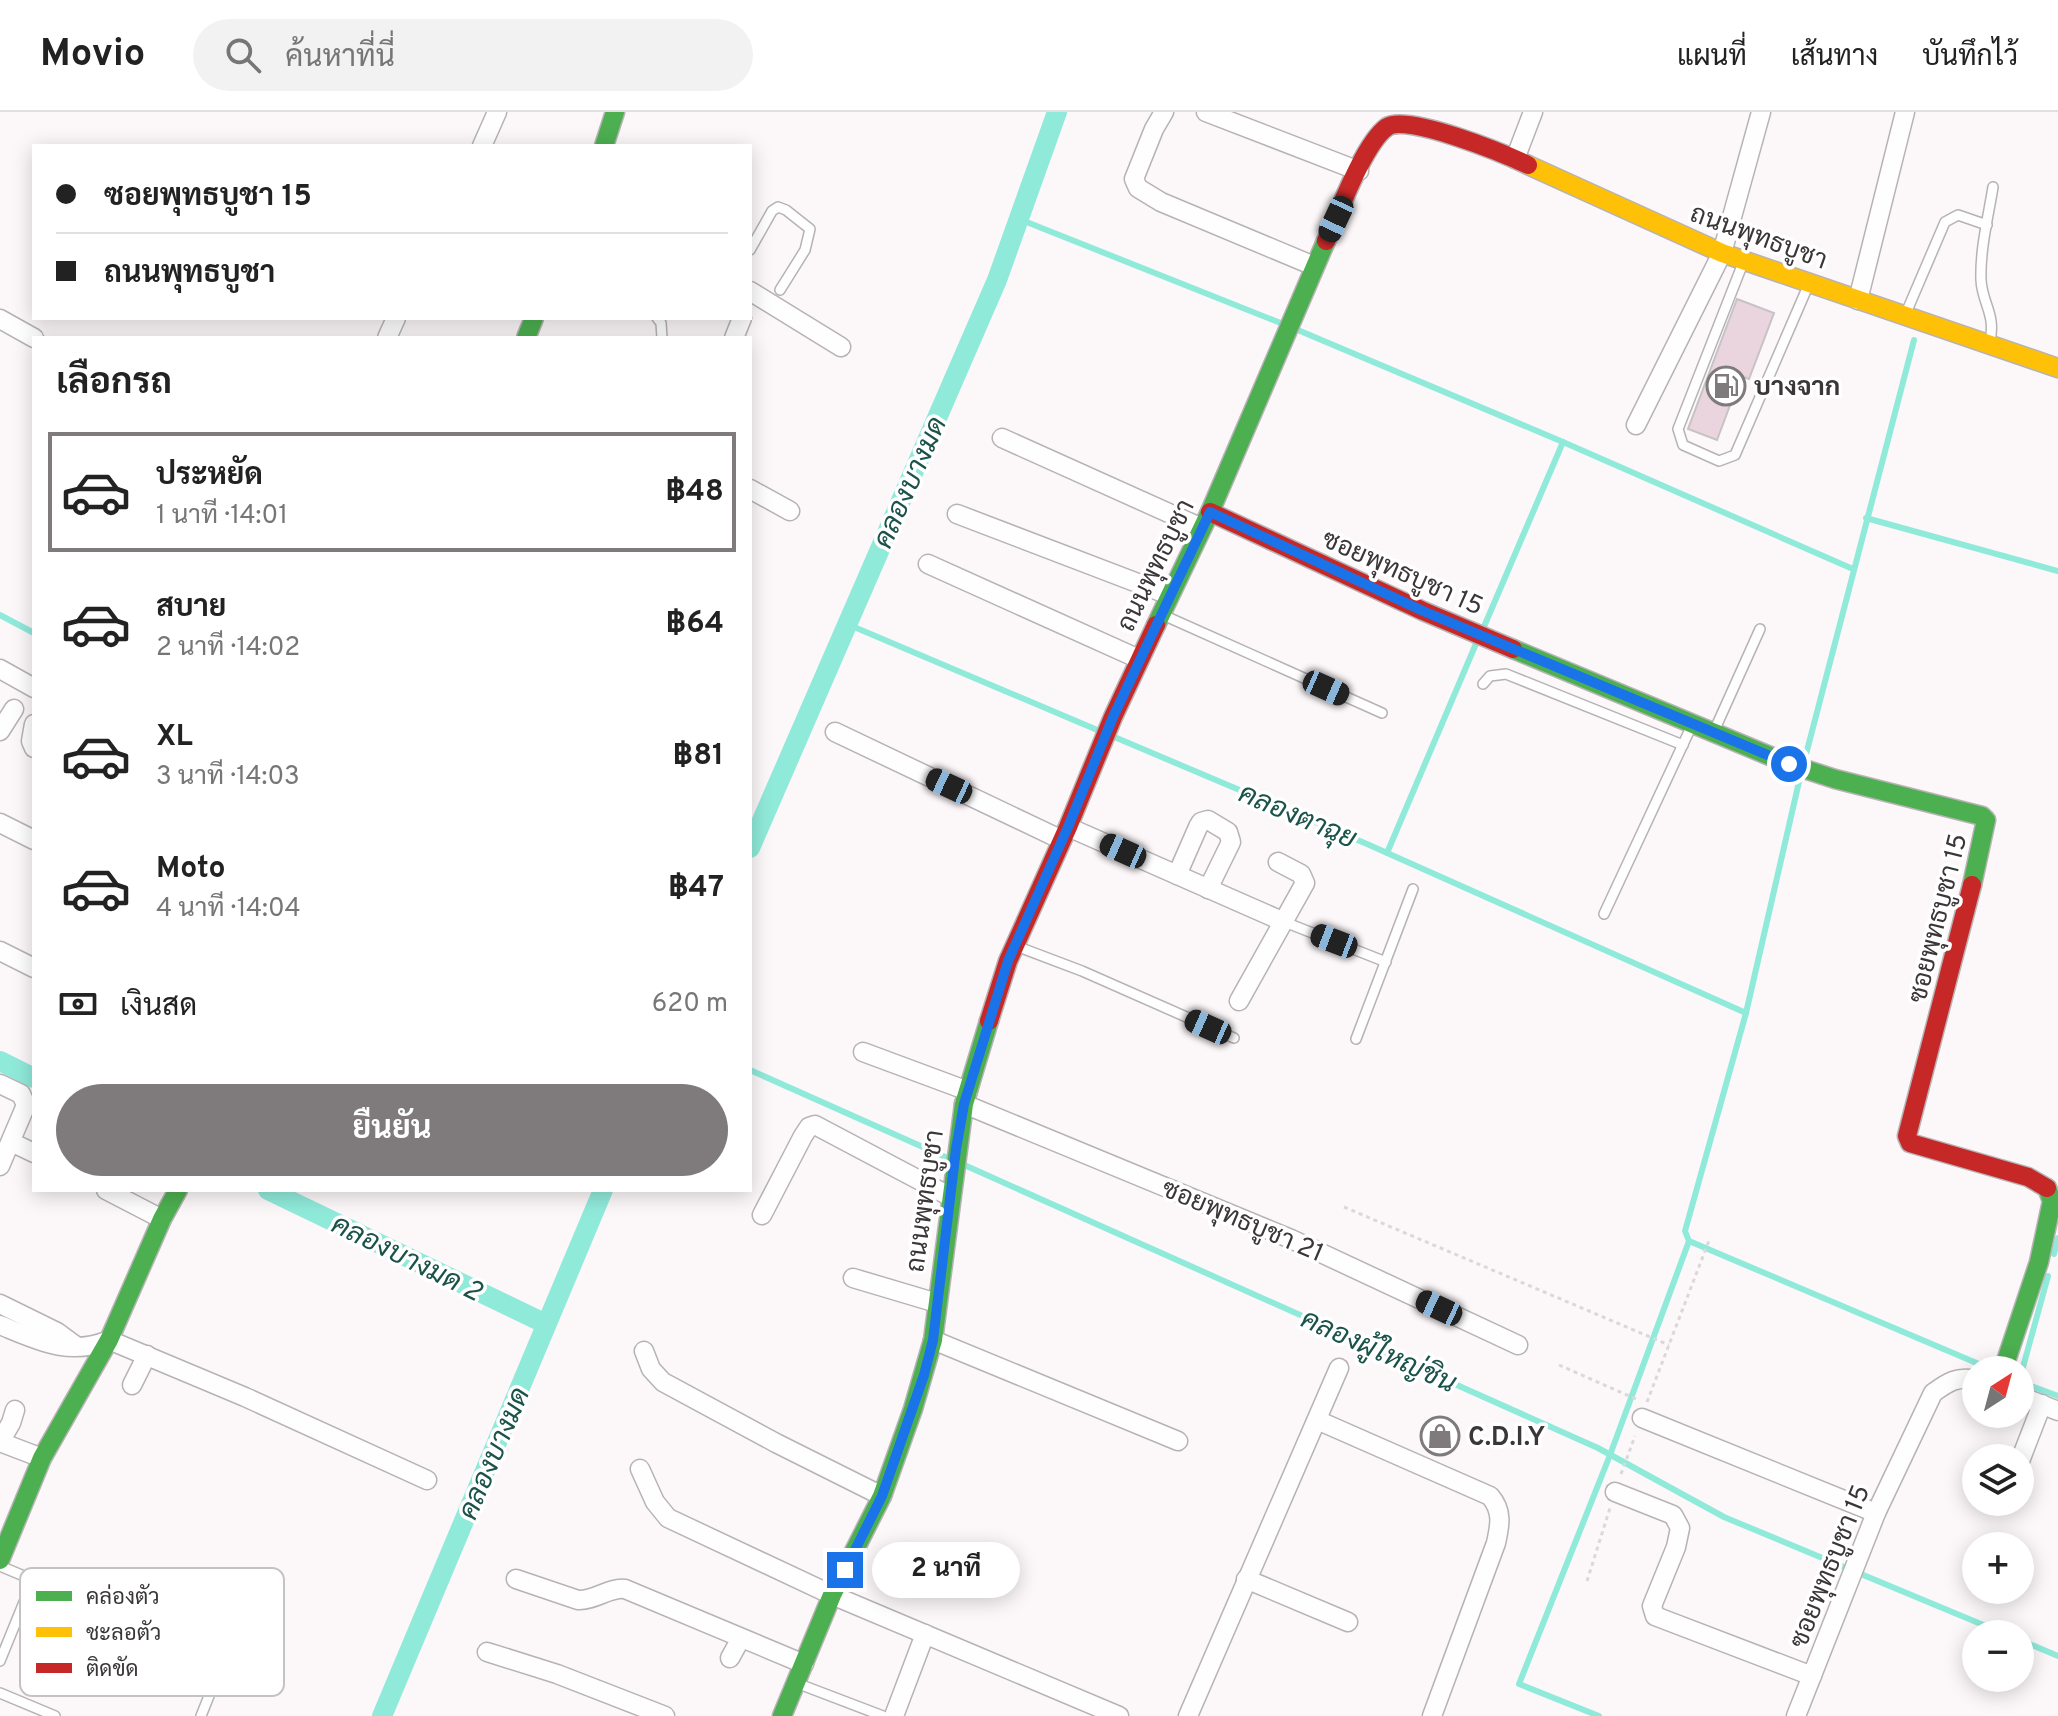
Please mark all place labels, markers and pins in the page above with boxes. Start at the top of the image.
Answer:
fuel station icon: บางจาก [1705,365,1747,407]
place label: บางจาก [1754,372,1840,405]
shop icon: C.D.I.Y [1419,1415,1461,1457]
place label: C.D.I.Y [1468,1422,1546,1455]

